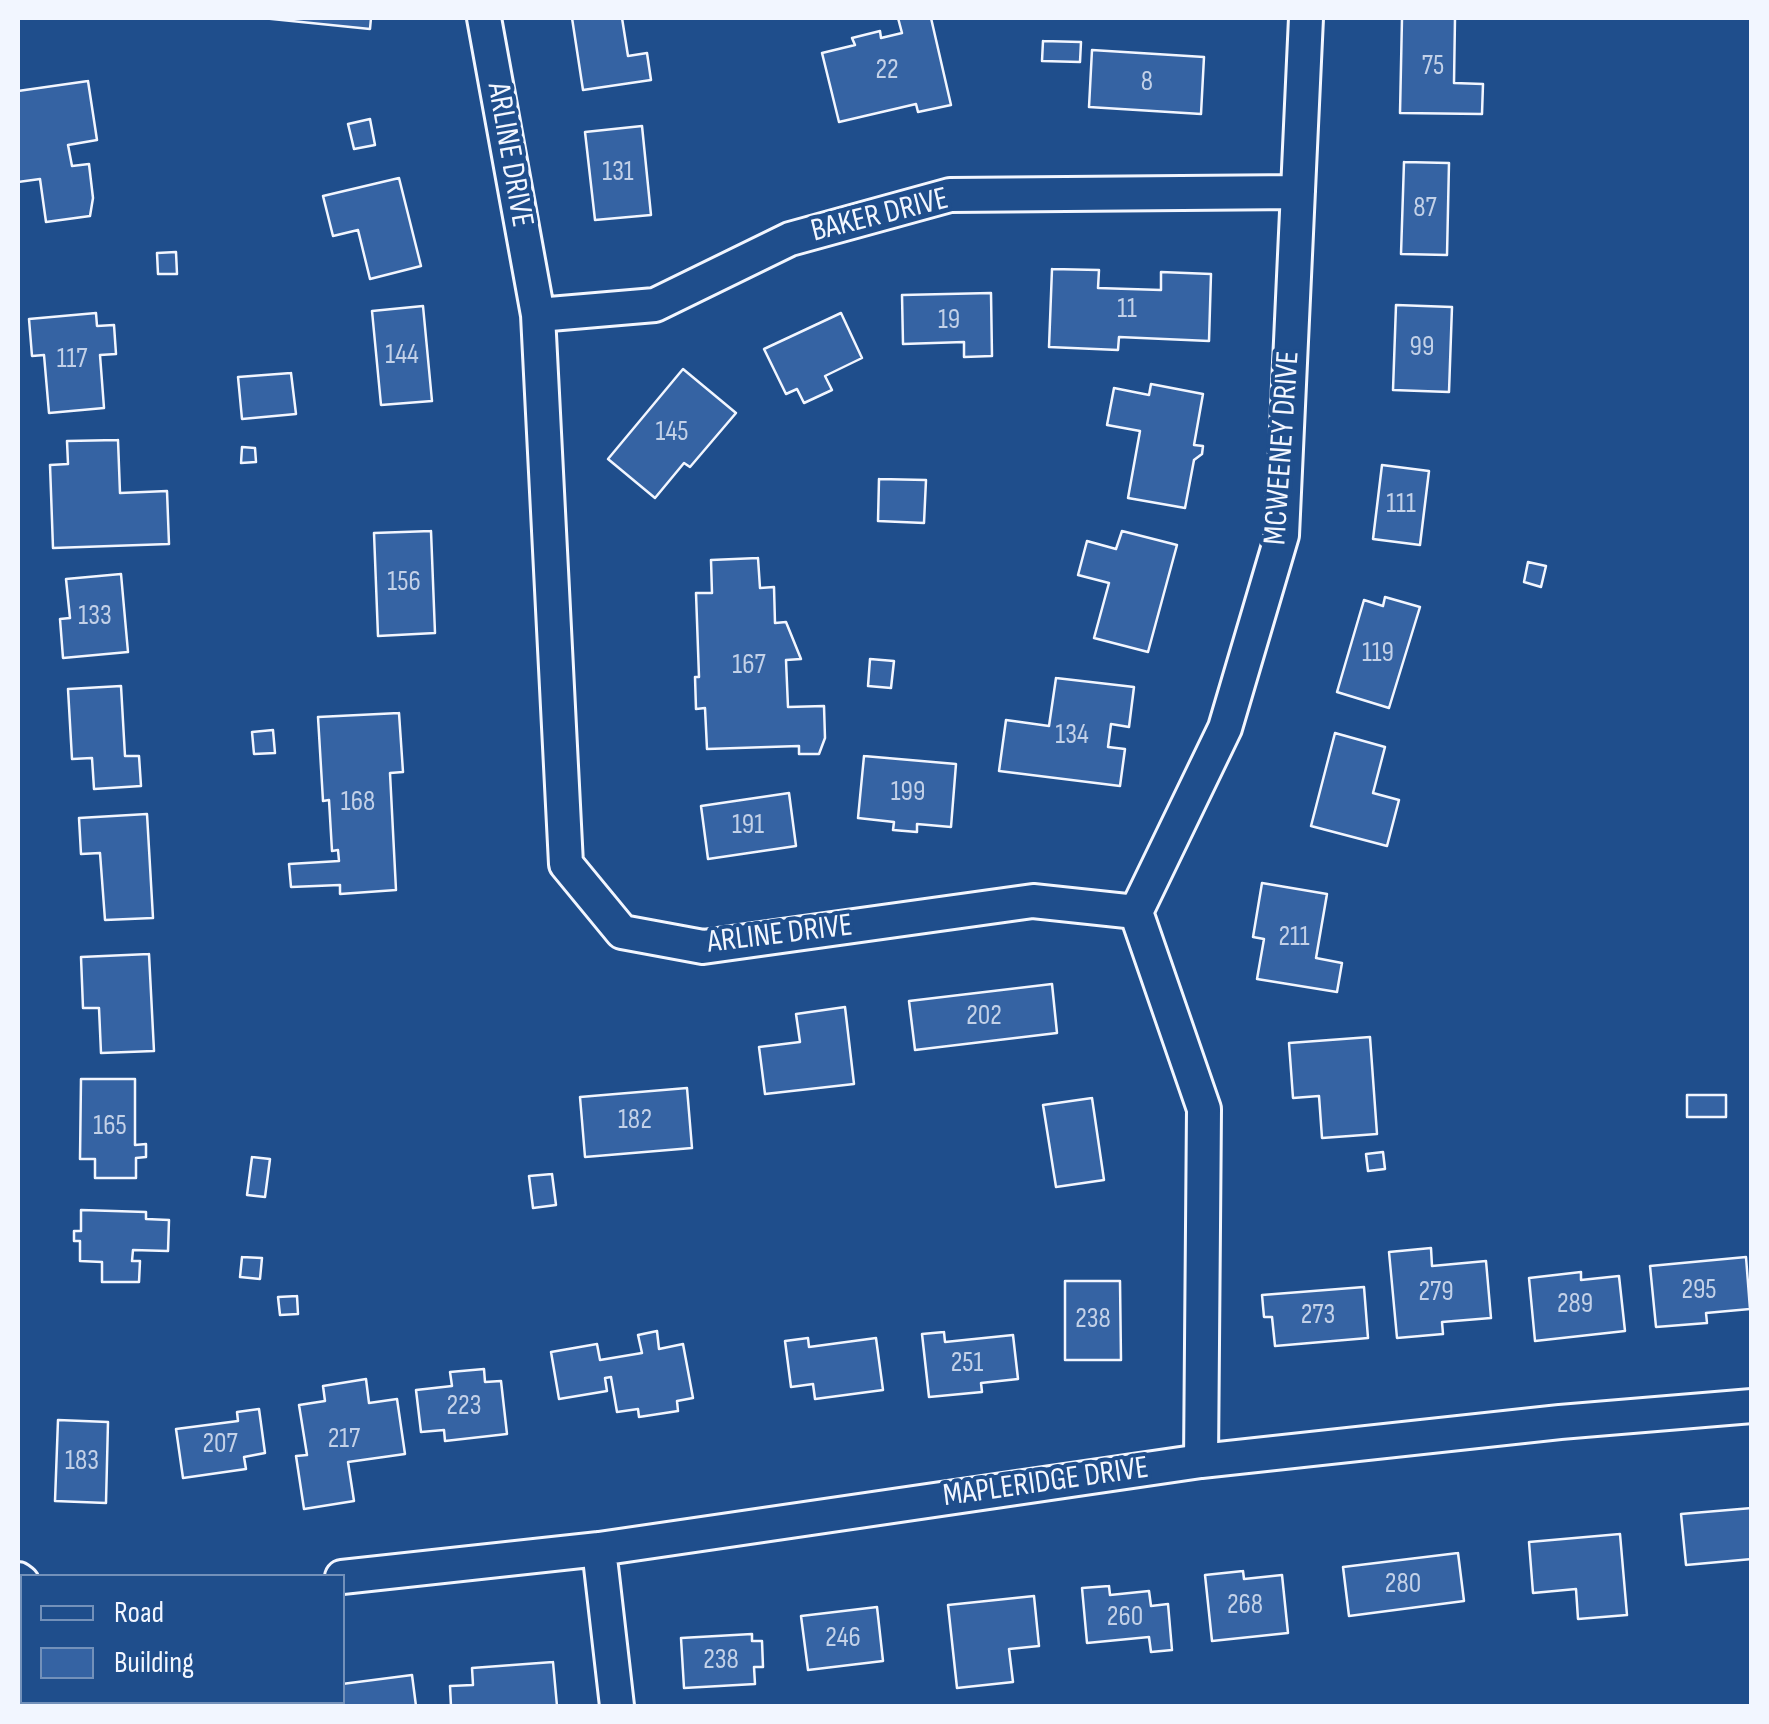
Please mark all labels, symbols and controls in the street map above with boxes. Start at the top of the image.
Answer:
house number: 75 [1422,50,1444,84]
house number: 22 [875,54,899,88]
house number: 8 [1141,66,1153,100]
street label: ARLINE DRIVE [477,80,541,230]
house number: 131 [602,156,634,190]
street label: BAKER DRIVE [808,180,952,252]
house number: 87 [1413,192,1437,226]
house number: 11 [1117,293,1137,327]
house number: 19 [938,304,960,338]
house number: 99 [1410,331,1434,365]
house number: 144 [385,339,419,373]
house number: 117 [57,343,87,377]
street label: MCWEENEY DRIVE [1257,350,1309,546]
house number: 145 [656,416,688,450]
house number: 111 [1386,488,1416,522]
house number: 156 [387,566,421,600]
house number: 133 [78,600,112,634]
house number: 119 [1362,637,1394,671]
house number: 167 [732,649,766,683]
house number: 134 [1055,719,1089,753]
house number: 199 [891,776,925,810]
house number: 168 [341,786,375,820]
house number: 191 [732,809,764,843]
street label: ARLINE DRIVE [705,907,855,963]
house number: 211 [1278,921,1310,955]
house number: 202 [966,1000,1002,1034]
house number: 182 [618,1104,652,1138]
house number: 165 [93,1110,127,1144]
house number: 295 [1681,1274,1717,1308]
house number: 279 [1418,1276,1454,1310]
house number: 289 [1557,1288,1593,1322]
house number: 273 [1301,1299,1335,1333]
house number: 238 [1075,1303,1111,1337]
house number: 251 [951,1347,983,1381]
house number: 223 [447,1390,481,1424]
house number: 217 [328,1423,360,1457]
house number: 207 [202,1428,238,1462]
house number: 183 [65,1445,99,1479]
street label: MAPLERIDGE DRIVE [941,1450,1151,1516]
house number: 280 [1385,1568,1421,1602]
legend [20,1574,345,1704]
house number: 268 [1227,1589,1263,1623]
text: Road [114,1595,164,1631]
house number: 260 [1107,1601,1143,1635]
house number: 246 [825,1622,861,1656]
house number: 238 [703,1644,739,1678]
text: Building [114,1645,194,1681]

